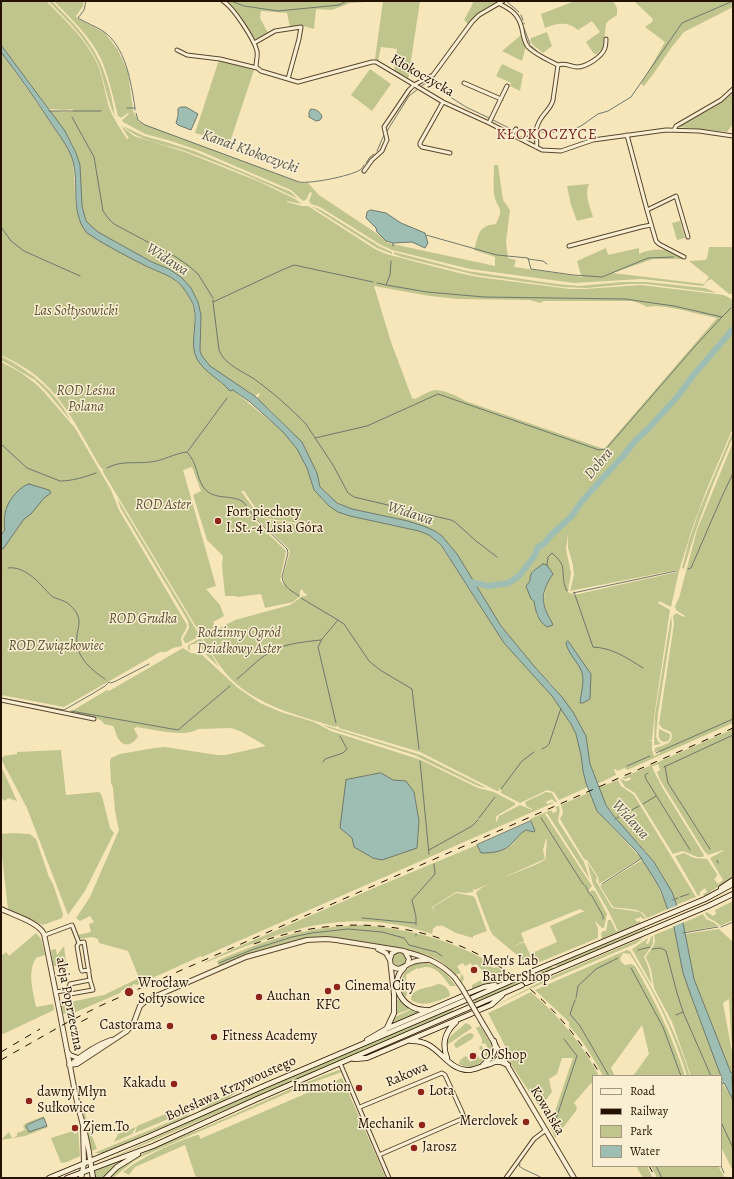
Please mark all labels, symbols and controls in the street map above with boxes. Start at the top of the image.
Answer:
street label: Kłokoczycka [387,51,457,101]
water label: Kanał Kłokoczycki [199,126,301,178]
district label: KŁOKOCZYCE [496,126,598,144]
water label: Widawa [142,240,192,280]
park label: Las Sołtysowicki [34,304,118,320]
park label: ROD Leśna Polana [56,384,116,416]
water label: Dobra [581,445,617,483]
park label: ROD Aster [135,498,191,514]
water label: Widawa [385,498,435,530]
place label: Fort piechoty I.St.-4 Lisia Góra [226,505,323,538]
marker: Fort piechoty I.St.-4 Lisia Góra [213,516,223,526]
park label: ROD Grudka [109,612,177,628]
park label: Rodzinny Ogród Działkowy Aster [197,626,281,658]
park label: ROD Związkowiec [8,639,104,655]
water label: Widawa [608,797,652,843]
place label: Men's Lab BarberShop [482,954,550,986]
street label: aleja Poprzeczna [52,956,86,1052]
marker: Men's Lab BarberShop [469,965,479,975]
place label: Wrocław Sołtysowice [138,976,205,1008]
place label: Cinema City [345,979,416,995]
marker: Cinema City [332,982,342,992]
marker: Wrocław Sołtysowice [123,986,135,998]
marker: KFC [323,986,333,996]
place label: Auchan [267,989,310,1005]
marker: Auchan [254,992,264,1002]
place label: KFC [316,998,340,1014]
place label: Castorama [100,1018,162,1034]
marker: Castorama [165,1021,175,1031]
place label: Fitness Academy [222,1029,317,1045]
marker: Fitness Academy [209,1032,219,1042]
place label: O! Shop [481,1048,527,1064]
marker: O! Shop [468,1051,478,1061]
street label: Bolesława Krzywoustego [163,1053,299,1125]
street label: Rakowa [383,1059,431,1091]
legend [592,1075,722,1167]
place label: Kakadu [123,1076,166,1092]
marker: Kakadu [169,1079,179,1089]
place label: Immotion [293,1080,351,1096]
marker: Immotion [354,1083,364,1093]
text: Road [630,1083,655,1099]
place label: Lota [429,1084,454,1100]
street label: Kowalska [526,1084,568,1138]
place label: dawny Młyn Sułkowice [37,1085,107,1118]
marker: Lota [416,1087,426,1097]
marker: dawny Młyn Sułkowice [24,1096,34,1106]
text: Railway [630,1103,668,1119]
place label: Merclovek [460,1114,518,1130]
place label: Mechanik [358,1117,414,1133]
marker: Merclovek [521,1117,531,1127]
place label: Zjem.To [83,1120,129,1136]
marker: Mechanik [417,1120,427,1130]
marker: Zjem.To [70,1123,80,1133]
text: Park [630,1123,653,1139]
place label: Jarosz [422,1140,457,1156]
marker: Jarosz [409,1143,419,1153]
text: Water [630,1143,660,1159]

